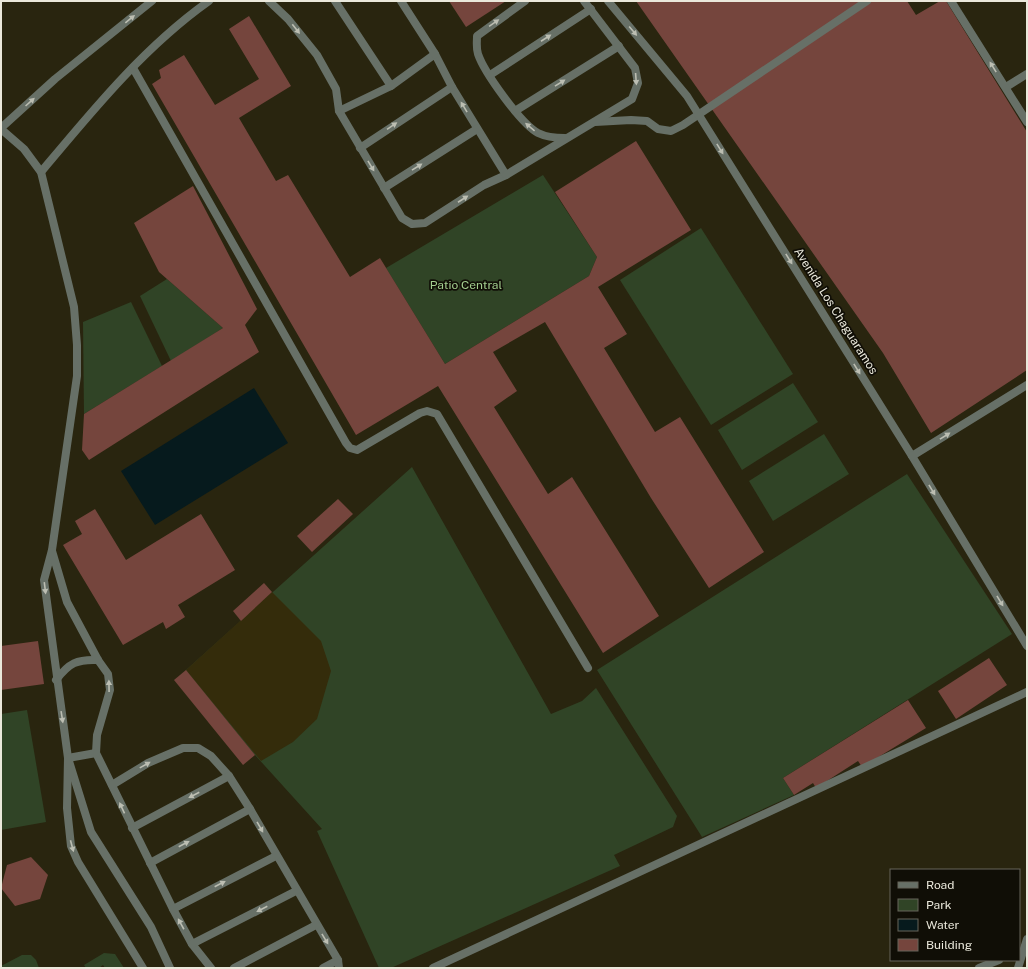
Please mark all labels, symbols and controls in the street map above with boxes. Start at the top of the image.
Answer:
one-way arrow [124,14,135,23]
one-way arrow [489,19,499,27]
one-way arrow [292,23,300,34]
one-way arrow [629,26,637,36]
one-way arrow [540,35,552,42]
one-way arrow [989,62,997,72]
one-way arrow [633,73,640,85]
one-way arrow [555,79,565,87]
one-way arrow [25,97,35,107]
one-way arrow [461,101,468,113]
one-way arrow [525,122,535,131]
one-way arrow [387,123,398,130]
one-way arrow [716,143,723,154]
one-way arrow [367,160,374,172]
one-way arrow [411,164,423,171]
one-way arrow [458,195,468,203]
street label: Avenida Los Chaguaramos [791,245,881,377]
one-way arrow [785,253,792,265]
park label: Patio Central [430,278,502,292]
one-way arrow [854,363,861,375]
one-way arrow [940,432,950,440]
one-way arrow [929,484,936,496]
one-way arrow [42,582,48,594]
one-way arrow [996,595,1003,607]
one-way arrow [106,679,112,692]
one-way arrow [59,711,65,723]
one-way arrow [139,762,151,769]
one-way arrow [188,791,200,798]
one-way arrow [119,802,126,814]
one-way arrow [256,821,263,833]
one-way arrow [69,841,75,853]
one-way arrow [178,841,190,848]
legend [890,869,1020,961]
text: Road [926,878,954,892]
one-way arrow [214,881,226,888]
text: Park [926,898,952,912]
one-way arrow [256,906,267,912]
one-way arrow [178,918,185,930]
text: Water [926,918,960,932]
one-way arrow [321,934,329,944]
text: Building [926,938,972,952]

